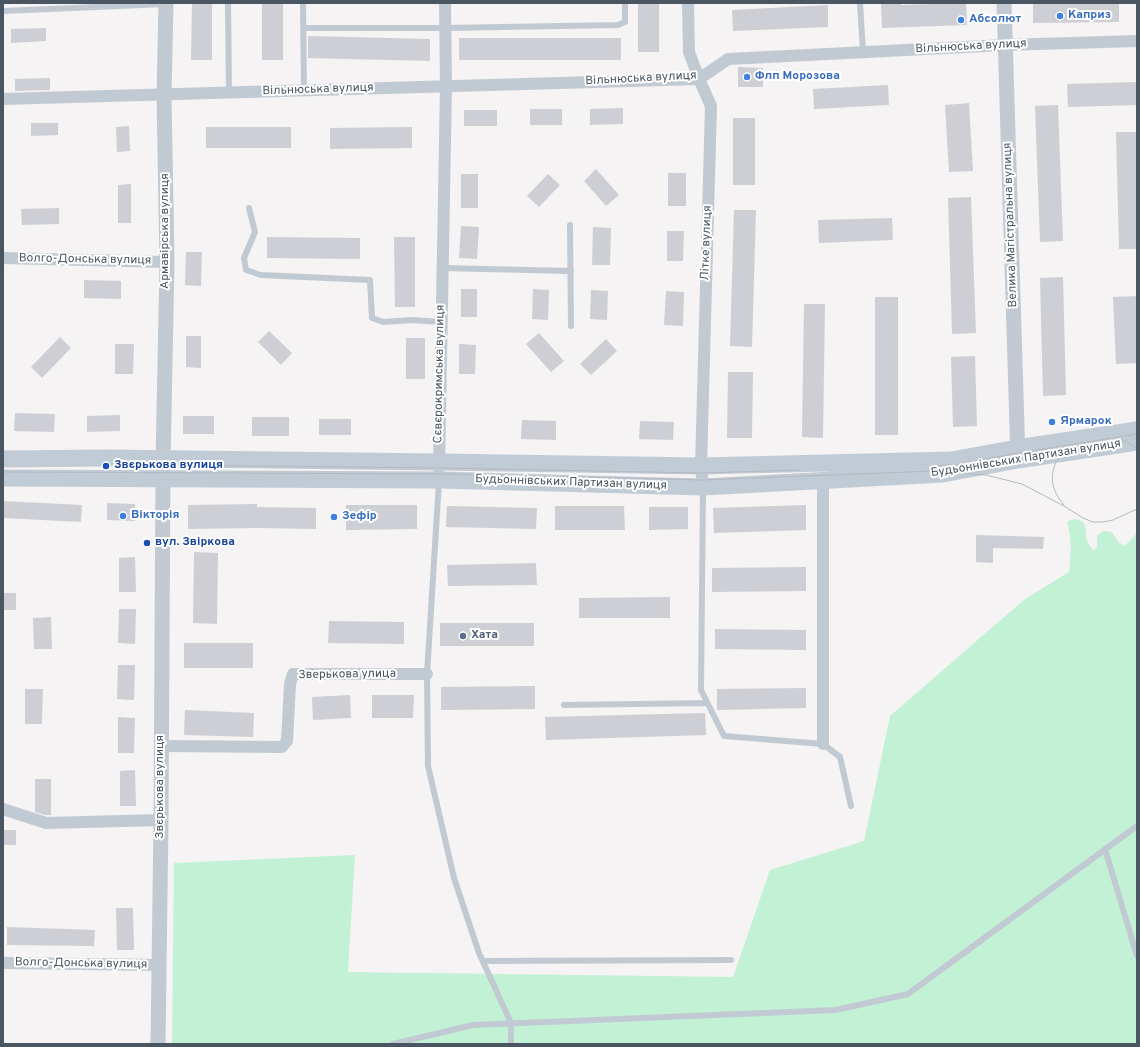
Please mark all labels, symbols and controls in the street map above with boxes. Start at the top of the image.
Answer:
place label: Каприз [1068,9,1111,23]
marker: Каприз [1055,11,1065,21]
place label: Абсолют [969,13,1021,27]
marker: Абсолют [956,15,966,25]
street label: Вільнюська вулиця [915,37,1027,57]
street label: Вільнюська вулиця [585,69,697,89]
place label: Флп Морозова [755,70,840,84]
marker: Флп Морозова [742,72,752,82]
street label: Вільнюська вулиця [262,81,374,99]
street label: Велика Магістральна вулиця [1001,142,1021,308]
street label: Армавірська вулиця [159,173,173,289]
street label: Літке вулиця [698,205,716,281]
street label: Волго-Донська вулиця [19,252,151,268]
street label: Сєвєрокримська вулиця [432,304,448,444]
place label: Ярмарок [1060,415,1112,429]
marker: Ярмарок [1047,417,1057,427]
street label: Будьоннівських Партизан вулиця [930,437,1122,481]
place label: Звєрькова вулиця [114,459,223,473]
marker: Звєрькова вулиця [101,461,111,471]
street label: Будьоннівських Партизан вулиця [475,472,667,494]
place label: Вікторія [131,509,179,523]
place label: Зефір [342,510,377,524]
marker: Вікторія [118,511,128,521]
marker: Зефір [329,512,339,522]
place label: вул. Звіркова [155,536,235,550]
marker: вул. Звіркова [142,538,152,548]
place label: Хата [471,629,498,643]
marker: Хата [458,631,468,641]
street label: Зверькова улица [298,667,396,683]
street label: Звєрькова вулиця [154,735,168,839]
street label: Волго-Донська вулиця [15,956,147,972]

